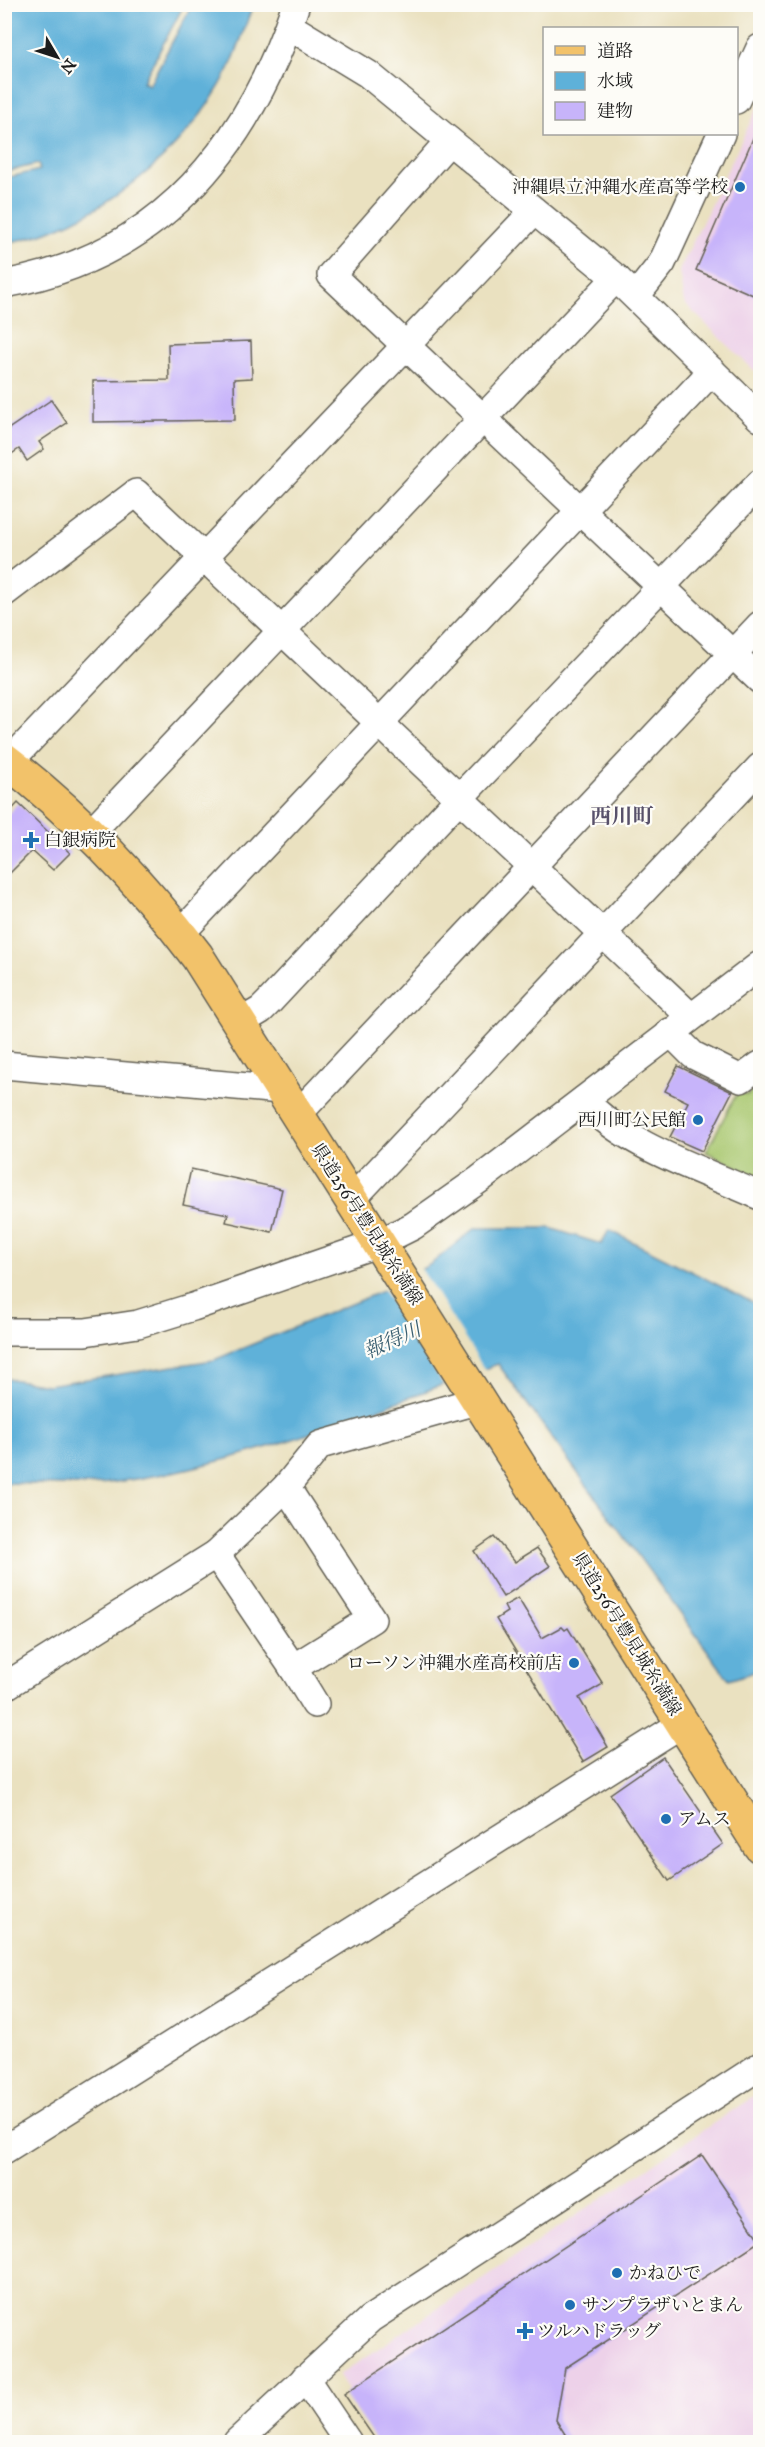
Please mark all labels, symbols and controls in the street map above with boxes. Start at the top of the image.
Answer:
north arrow [27,27,87,87]
legend [543,27,738,135]
text: 道路 [597,40,633,62]
text: N [56,55,80,78]
text: 水域 [597,70,633,92]
text: 建物 [597,100,633,122]
place label: 沖縄県立沖縄水産高等学校 [512,176,728,198]
marker: 沖縄県立沖縄水産高等学校 [733,180,747,194]
district label: 西川町 [591,803,654,829]
place label: 白銀病院 [44,829,116,851]
marker: 白銀病院 [22,831,40,849]
place label: 西川町公民館 [578,1109,686,1131]
marker: 西川町公民館 [691,1113,705,1127]
street label: 県道256号豊見城糸満線 [306,1139,428,1309]
water label: 報得川 [360,1316,426,1363]
street label: 県道256号豊見城糸満線 [568,1548,686,1720]
place label: ローソン沖縄水産高校前店 [347,1652,562,1674]
marker: ローソン沖縄水産高校前店 [567,1656,581,1670]
place label: アムス [678,1808,731,1830]
marker: アムス [659,1812,673,1826]
place label: かねひで [629,2262,701,2284]
marker: かねひで [610,2266,624,2280]
place label: サンプラザいとまん [582,2294,743,2316]
marker: サンプラザいとまん [563,2298,577,2312]
place label: ツルハドラッグ [537,2320,661,2342]
marker: ツルハドラッグ [518,2324,532,2338]

